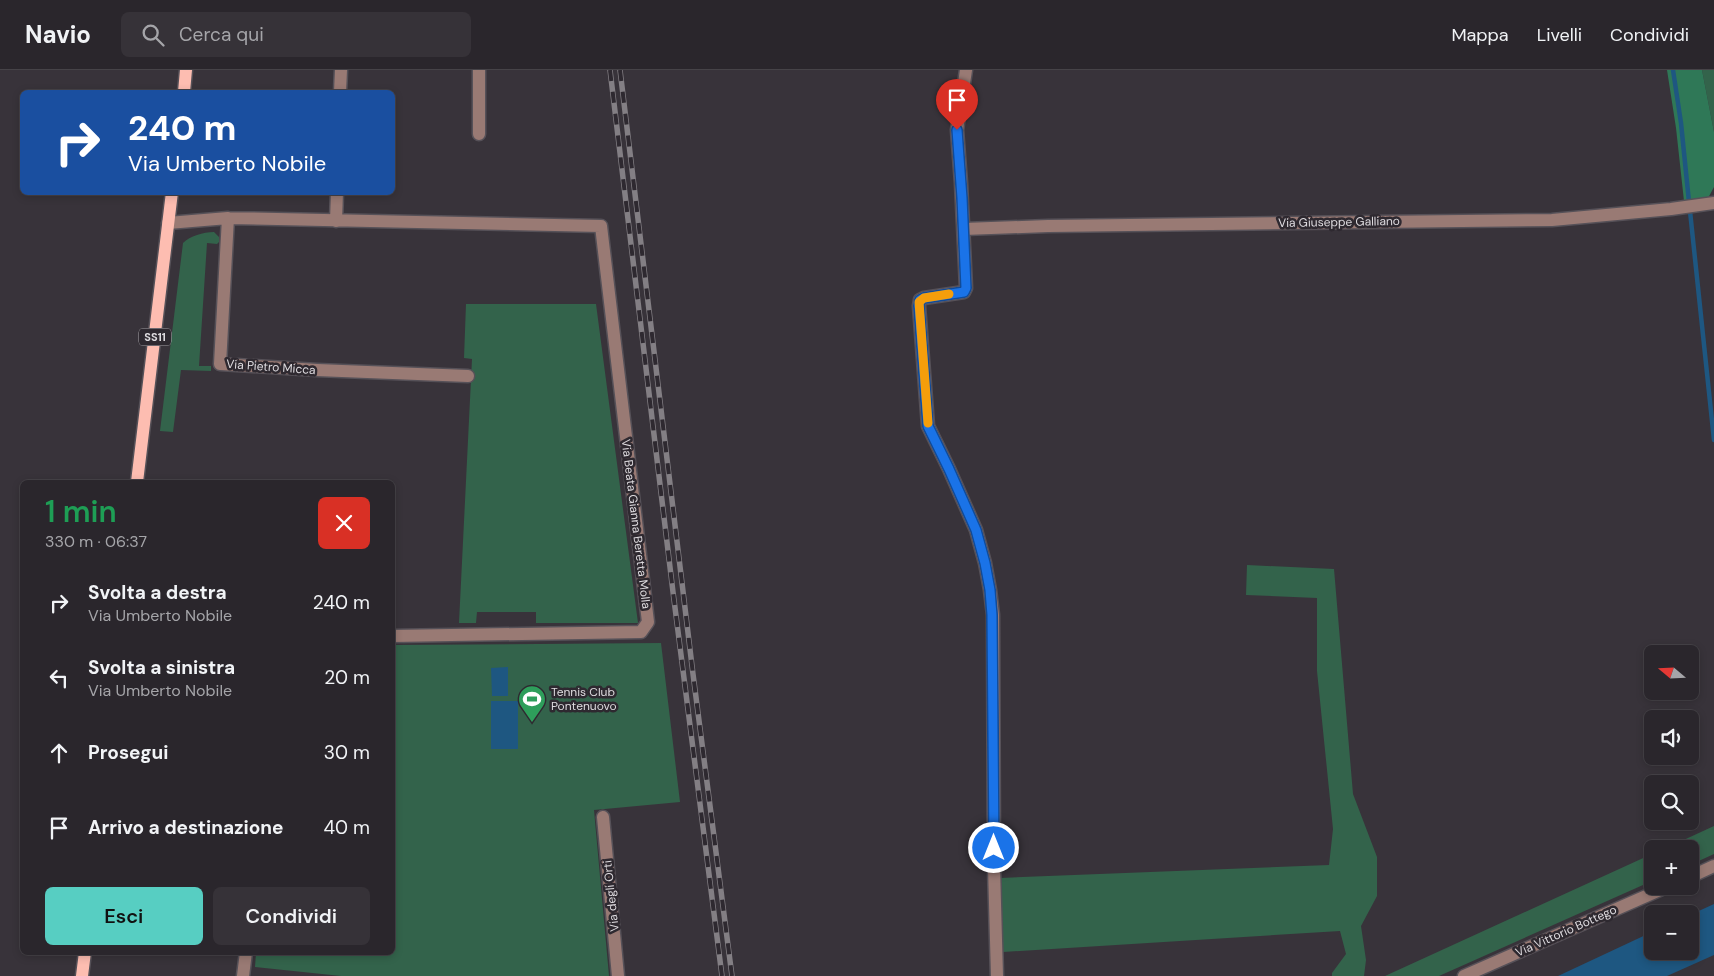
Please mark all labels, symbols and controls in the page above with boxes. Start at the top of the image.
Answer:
search box [121,12,471,57]
text: Navio [25,19,91,50]
icon: search [139,21,167,49]
text: Cerca qui [179,22,264,47]
text: Mappa [1451,23,1509,47]
text: Livelli [1537,23,1582,47]
text: Condividi [1610,23,1689,47]
pin [936,79,978,130]
icon: arrive [943,86,971,114]
text: 240 m [128,105,237,151]
icon: right [45,110,110,175]
text: Via Umberto Nobile [128,149,326,178]
street label: Via Giuseppe Galliano [1278,213,1400,231]
road number: SS11 [139,328,171,346]
street label: Via Pietro Micca [226,356,316,378]
street label: Via Beata Gianna Beretta Molla [618,438,654,610]
text: 1 min [45,492,117,531]
button: close [318,497,370,549]
text: 330 m · 06:37 [45,531,147,552]
text: Svolta a destra [88,580,227,605]
icon: right [45,589,73,617]
text: 240 m [313,590,370,615]
text: Via Umberto Nobile [88,605,232,626]
north arrow [1644,645,1699,700]
map controls [1644,645,1699,960]
text: Svolta a sinistra [88,655,235,680]
icon: left [45,664,73,692]
text: 20 m [324,665,370,690]
text: Via Umberto Nobile [88,680,232,701]
sports icon: Tennis Club Pontenuovo [517,684,547,723]
place label: Tennis Club Pontenuovo [551,684,617,714]
button: sound [1644,710,1699,765]
icon: ahead [45,739,73,767]
text: Prosegui [88,740,168,765]
text: 30 m [324,740,370,765]
button: search [1644,775,1699,830]
icon: arrive [45,814,73,842]
text: Arrivo a destinazione [88,815,283,840]
text: 40 m [323,815,370,840]
position arrow [967,821,1019,873]
button: + [1644,840,1699,895]
street label: Via degli Orti [599,859,623,932]
button: Esci [45,887,203,945]
button: Condividi [213,887,370,945]
street label: Via Vittorio Bottego [1513,901,1619,961]
button: − [1644,905,1699,960]

